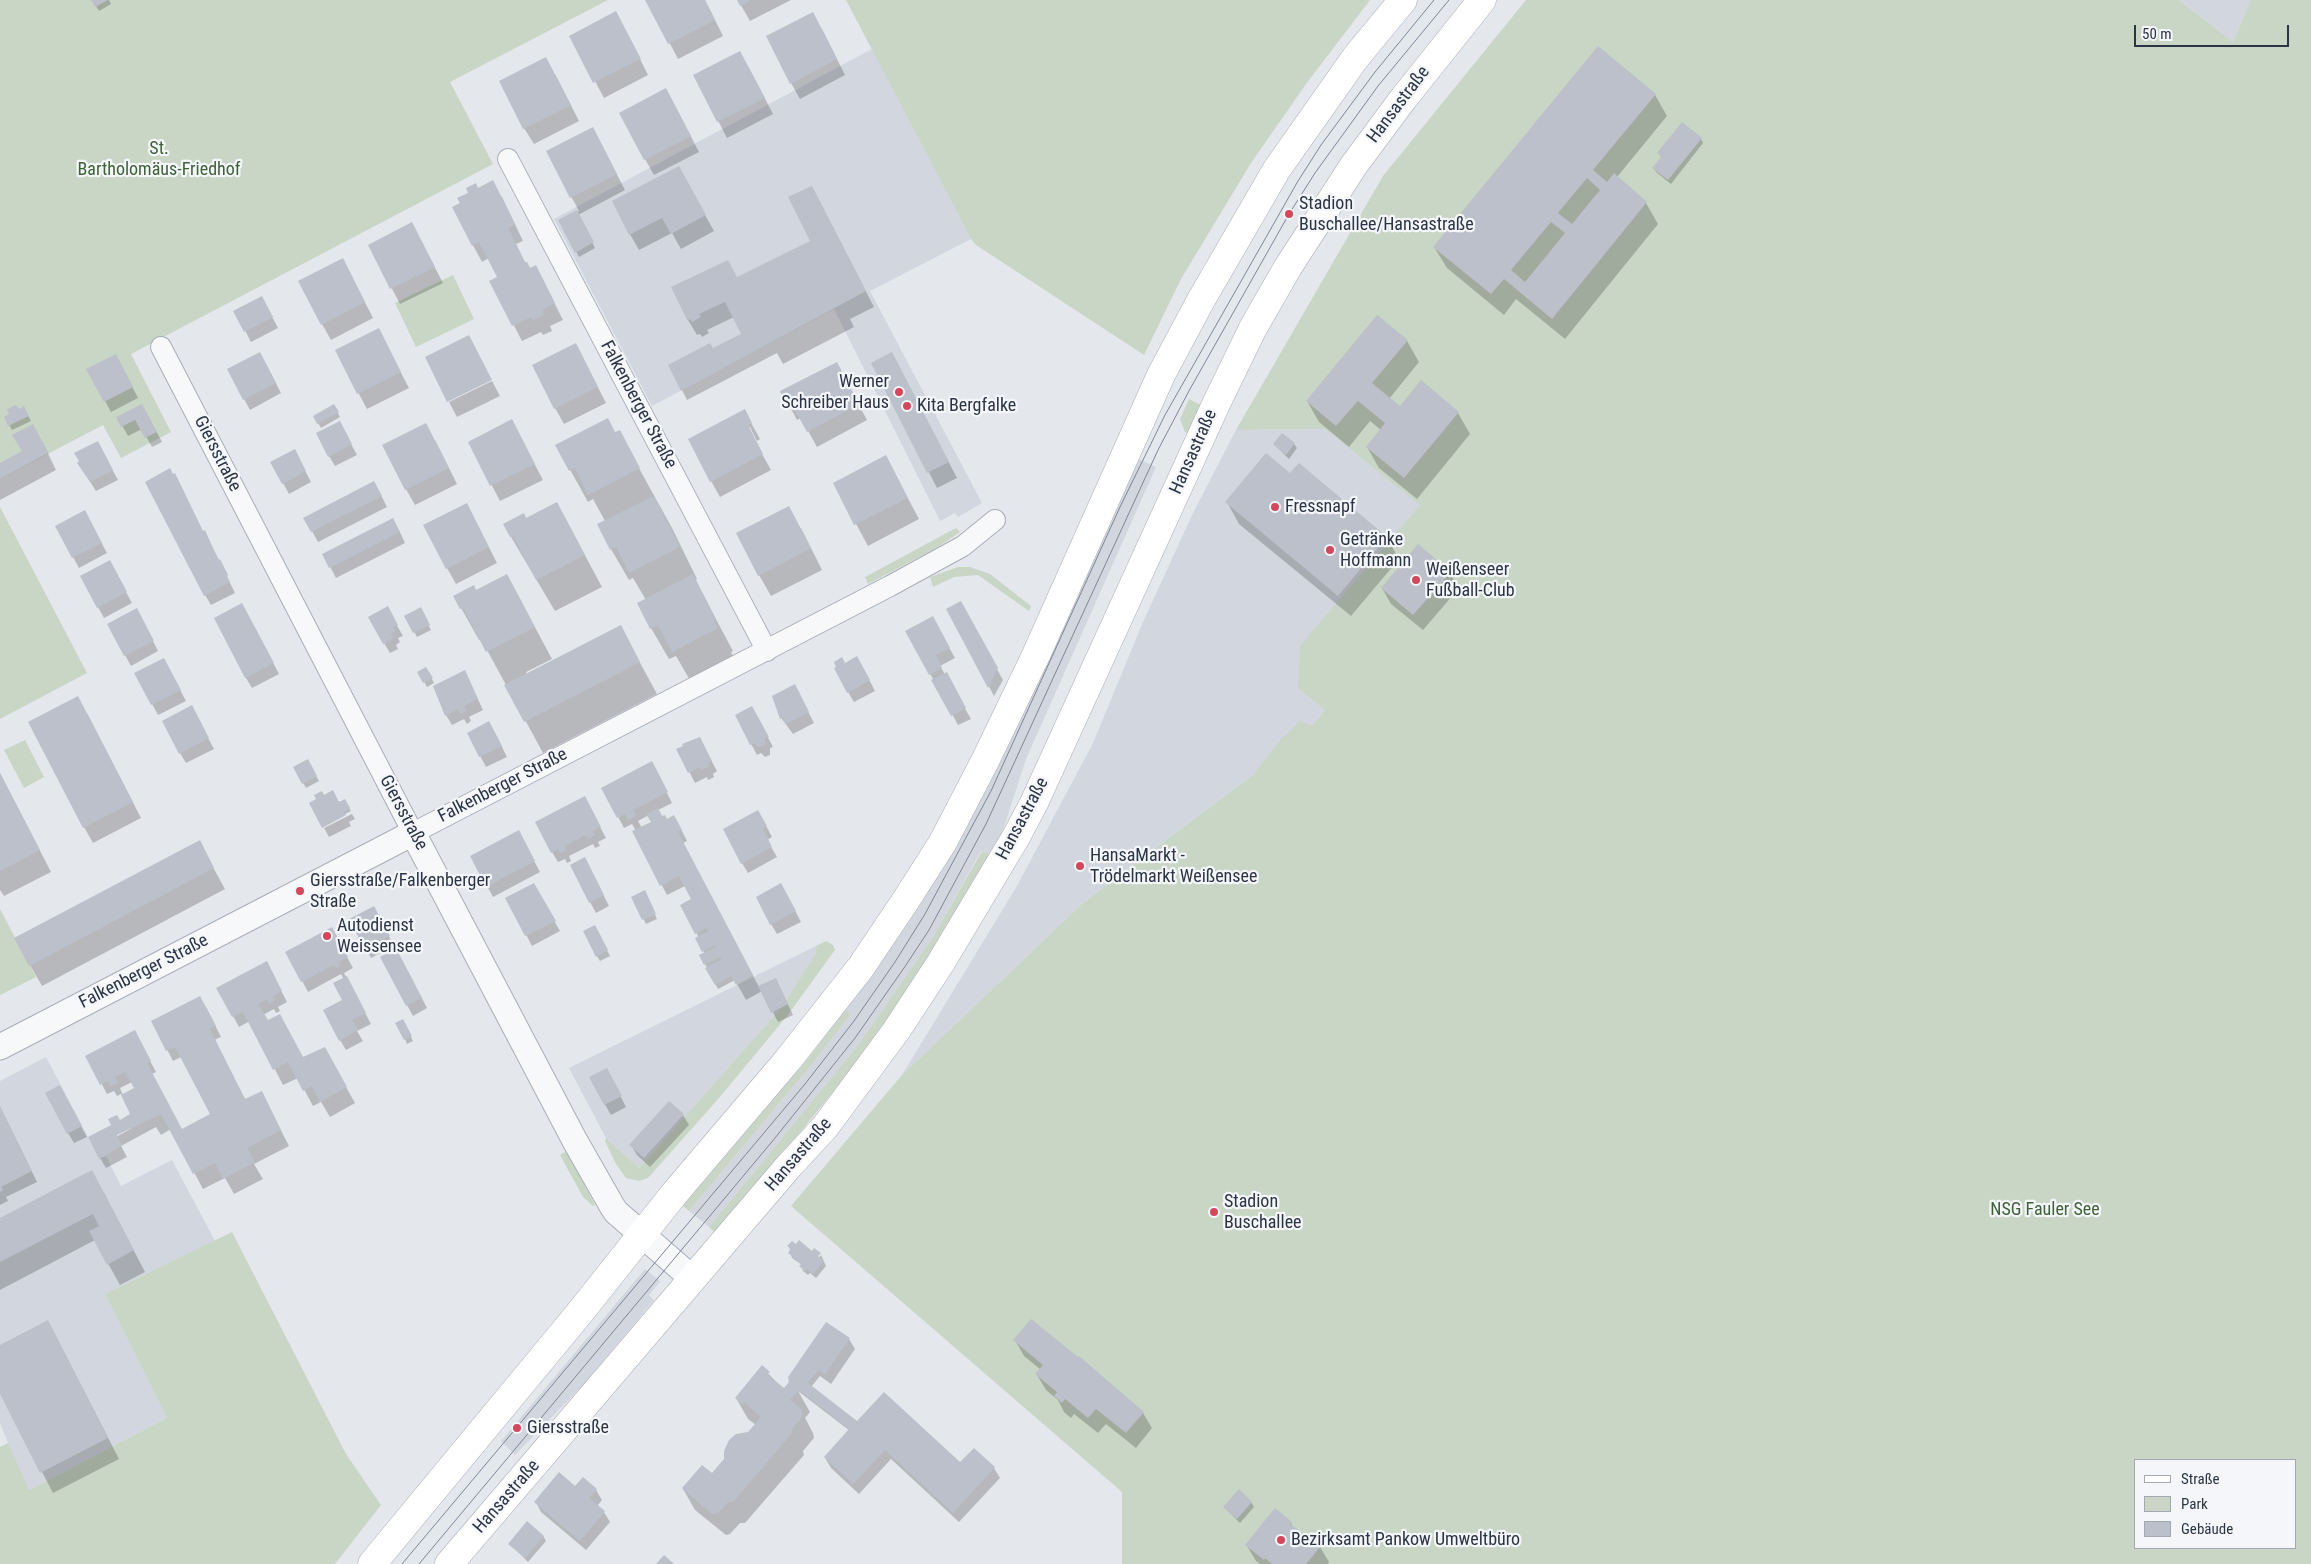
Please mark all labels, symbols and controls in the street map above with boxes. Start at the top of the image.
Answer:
scale bar [2136,15,2291,47]
text: 50 m [2142,25,2172,43]
street label: Hansastraße [1363,62,1435,148]
park label: St. Bartholomäus-Friedhof [78,138,240,180]
place label: Stadion Buschallee/Hansastraße [1299,193,1474,235]
marker: Stadion Buschallee/Hansastraße [1283,208,1295,220]
street label: Falkenberger Straße [595,337,681,473]
place label: Werner Schreiber Haus [781,371,889,414]
marker: Werner Schreiber Haus [893,386,905,398]
place label: Kita Bergfalke [917,395,1016,417]
marker: Kita Bergfalke [901,400,913,412]
street label: Hansastraße [1166,406,1222,498]
street label: Giersstraße [189,413,245,495]
place label: Fressnapf [1285,496,1356,518]
marker: Fressnapf [1269,501,1281,513]
place label: Getränke Hoffmann [1340,529,1411,572]
marker: Getränke Hoffmann [1324,544,1336,556]
place label: Weißenseer Fußball-Club [1426,559,1515,602]
marker: Weißenseer Fußball-Club [1410,574,1422,586]
street label: Falkenberger Straße [435,744,571,828]
street label: Giersstraße [374,772,432,854]
street label: Hansastraße [992,774,1054,864]
place label: HansaMarkt - Trödelmarkt Weißensee [1090,845,1257,888]
marker: HansaMarkt - Trödelmarkt Weißensee [1074,860,1086,872]
place label: Giersstraße/Falkenberger Straße [310,870,490,912]
marker: Giersstraße/Falkenberger Straße [294,885,306,897]
place label: Autodienst Weissensee [337,915,422,958]
street label: Falkenberger Straße [76,930,212,1014]
marker: Autodienst Weissensee [321,930,333,942]
street label: Hansastraße [761,1114,837,1196]
place label: Stadion Buschallee [1224,1191,1302,1234]
park label: NSG Fauler See [1990,1199,2100,1221]
marker: Stadion Buschallee [1208,1206,1220,1218]
place label: Giersstraße [527,1417,609,1439]
marker: Giersstraße [511,1422,523,1434]
street label: Hansastraße [469,1456,545,1538]
legend [2134,1459,2296,1549]
text: Straße [2181,1470,2220,1488]
text: Park [2181,1495,2208,1513]
text: Gebäude [2181,1520,2233,1538]
place label: Bezirksamt Pankow Umweltbüro [1291,1529,1520,1551]
marker: Bezirksamt Pankow Umweltbüro [1275,1534,1287,1546]

